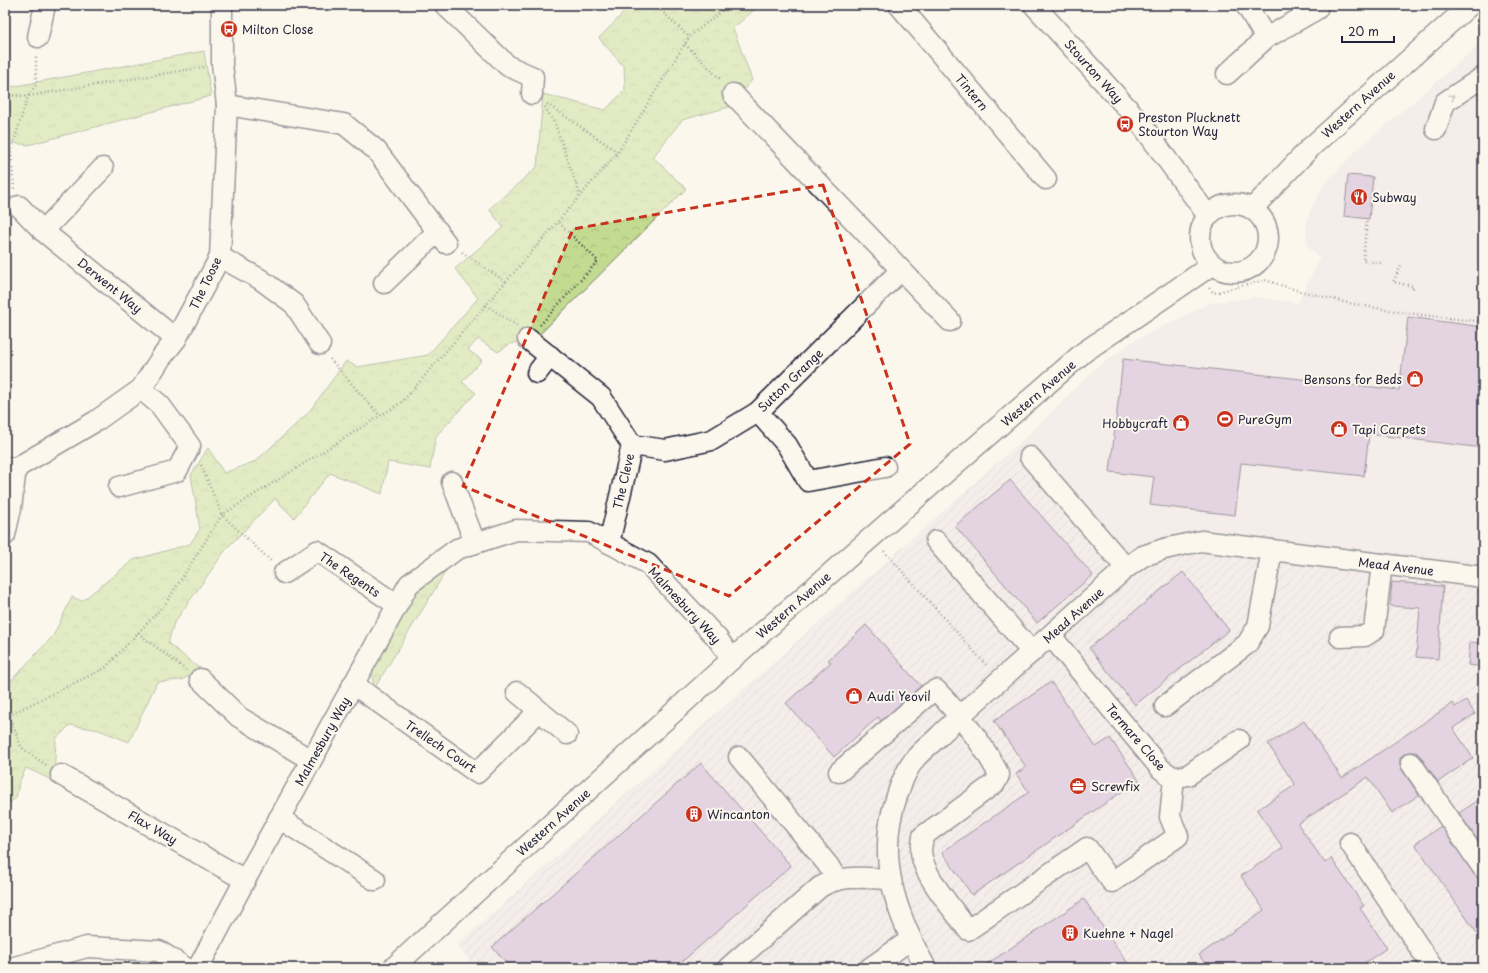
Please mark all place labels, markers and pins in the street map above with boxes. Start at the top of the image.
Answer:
bus stop icon: Milton Close [219,19,239,39]
place label: Milton Close [242,20,313,38]
place label: Preston Plucknett Stourton Way [1138,108,1241,140]
bus stop icon: Preston Plucknett Stourton Way [1115,114,1135,134]
restaurant icon: Subway [1349,187,1369,207]
place label: Subway [1372,188,1417,206]
shop icon: Bensons for Beds [1405,369,1425,389]
place label: Bensons for Beds [1304,370,1403,388]
sports icon: PureGym [1215,409,1235,429]
place label: PureGym [1238,410,1292,428]
shop icon: Hobbycraft [1171,413,1191,433]
place label: Hobbycraft [1102,414,1168,432]
shop icon: Tapi Carpets [1329,419,1349,439]
place label: Tapi Carpets [1352,420,1426,438]
shop icon: Audi Yeovil [844,686,864,706]
place label: Audi Yeovil [867,687,931,705]
office icon: Screwfix [1068,776,1088,796]
place label: Screwfix [1091,777,1140,795]
building icon: Wincanton [684,804,704,824]
place label: Wincanton [707,805,770,823]
building icon: Kuehne + Nagel [1060,923,1080,943]
place label: Kuehne + Nagel [1083,924,1174,942]

